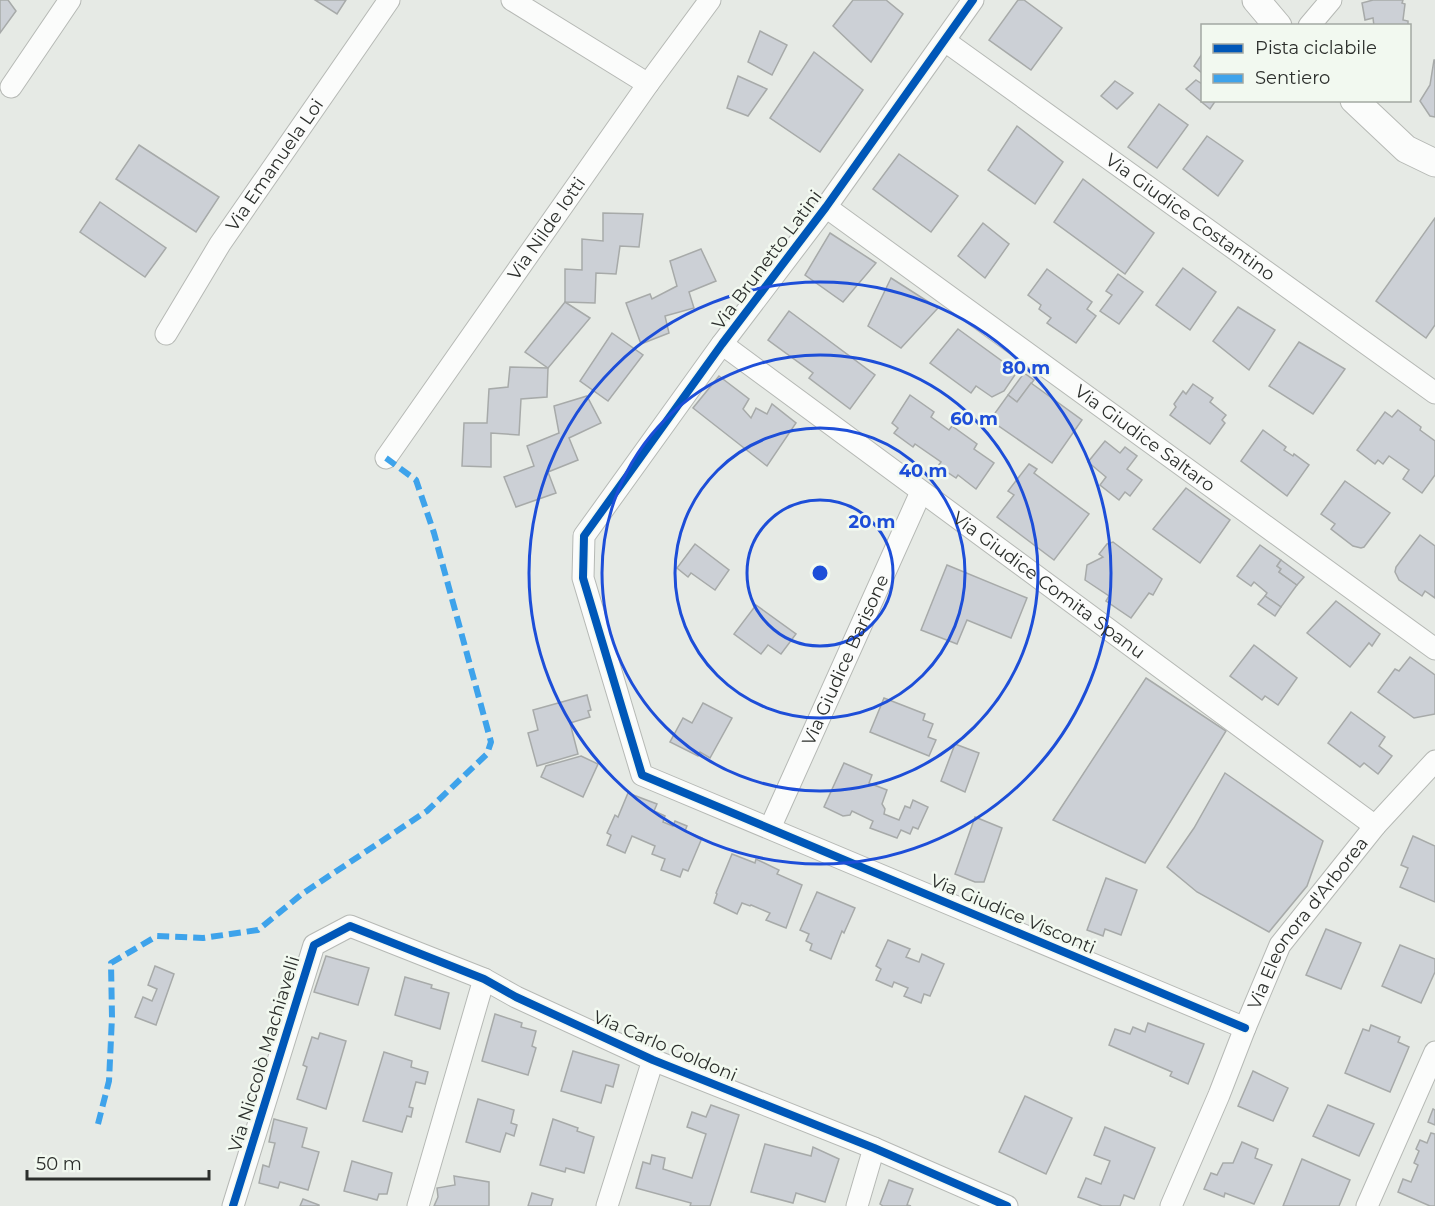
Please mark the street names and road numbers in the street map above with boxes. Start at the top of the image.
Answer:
street label: Via Emanuela Loi [221,95,328,236]
street label: Via Giudice Costantino [1101,149,1279,286]
street label: Via Nilde Iotti [503,173,590,284]
street label: Via Brunetto Latini [707,186,827,334]
street label: Via Giudice Saltaro [1070,380,1219,497]
street label: Via Giudice Comita Spanu [948,507,1149,663]
street label: Via Giudice Barisone [797,571,893,749]
street label: Via Eleonora d'Arborea [1243,833,1373,1013]
street label: Via Giudice Visconti [927,869,1099,959]
street label: Via Niccolò Machiavelli [224,953,304,1155]
street label: Via Carlo Goldoni [590,1006,740,1086]

